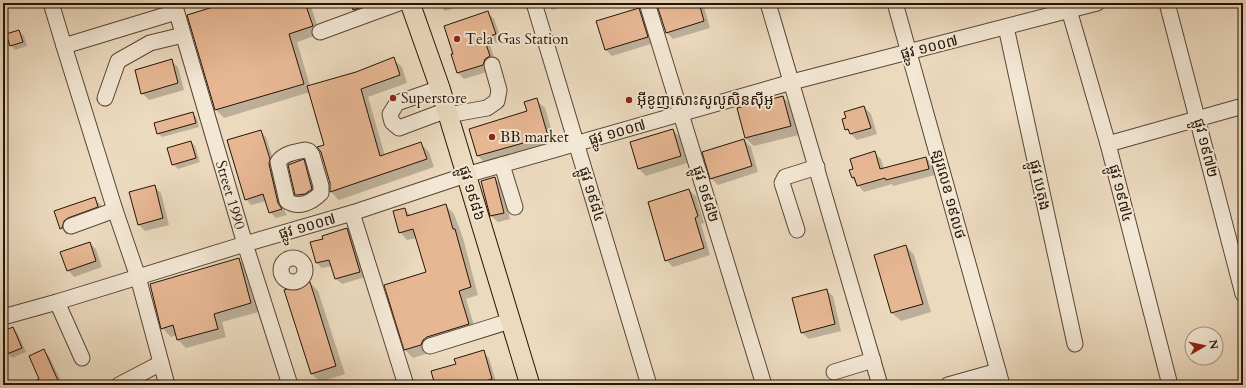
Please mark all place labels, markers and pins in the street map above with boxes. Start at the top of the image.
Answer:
place label: Tela Gas Station [465,29,569,49]
marker: Tela Gas Station [452,34,462,44]
place label: Superstore [401,88,467,108]
place label: អ៊ីខូញសោះសូលូសិនស៊ីអូ [637,90,773,110]
marker: Superstore [388,93,398,103]
marker: អ៊ីខូញសោះសូលូសិនស៊ីអូ [624,95,634,105]
place label: BB market [500,127,569,147]
marker: BB market [487,132,497,142]

